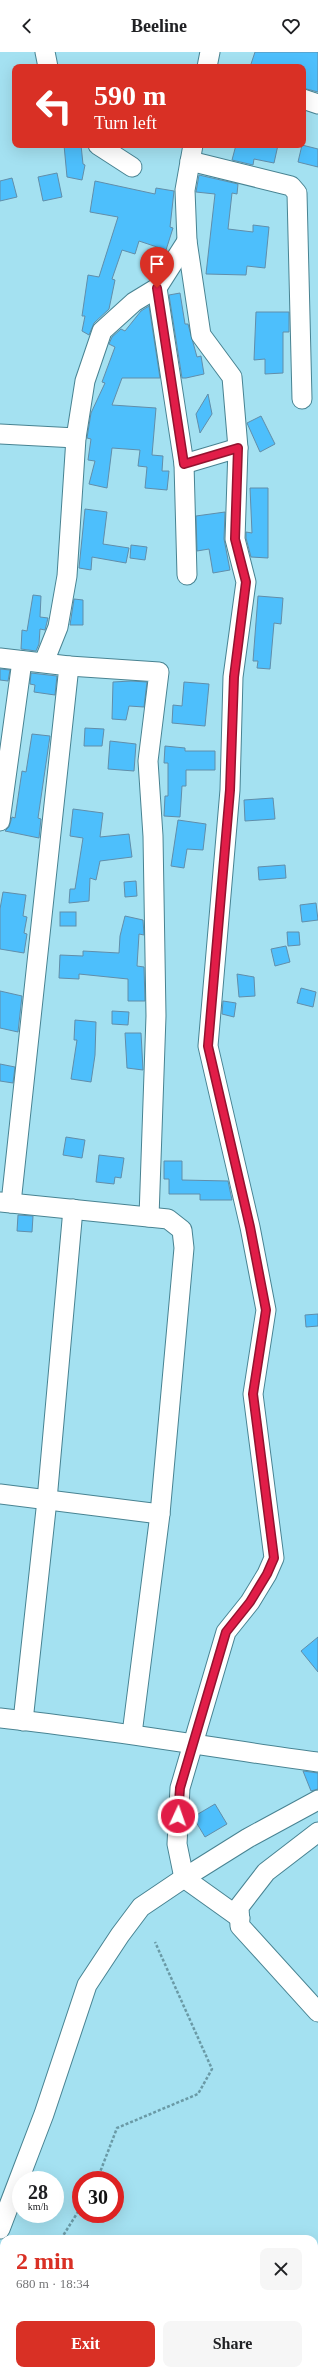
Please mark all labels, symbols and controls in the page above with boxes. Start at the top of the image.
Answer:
icon: back [16,15,38,37]
icon: heart [280,15,302,37]
text: Beeline [131,16,187,36]
icon: left [28,80,80,132]
text: 590 m [94,80,166,111]
text: Turn left [94,113,157,133]
pin [140,247,174,288]
icon: arrive [146,253,168,275]
position arrow [157,1795,199,1837]
speed limit sign: 30 [72,2171,124,2223]
text: 28 [28,2181,48,2203]
text: km/h [28,2201,48,2212]
text: 2 min [16,2248,74,2274]
button: close [260,2248,302,2290]
text: 680 m · 18:34 [16,2276,89,2291]
button: Exit [16,2321,155,2367]
button: Share [163,2321,302,2367]

